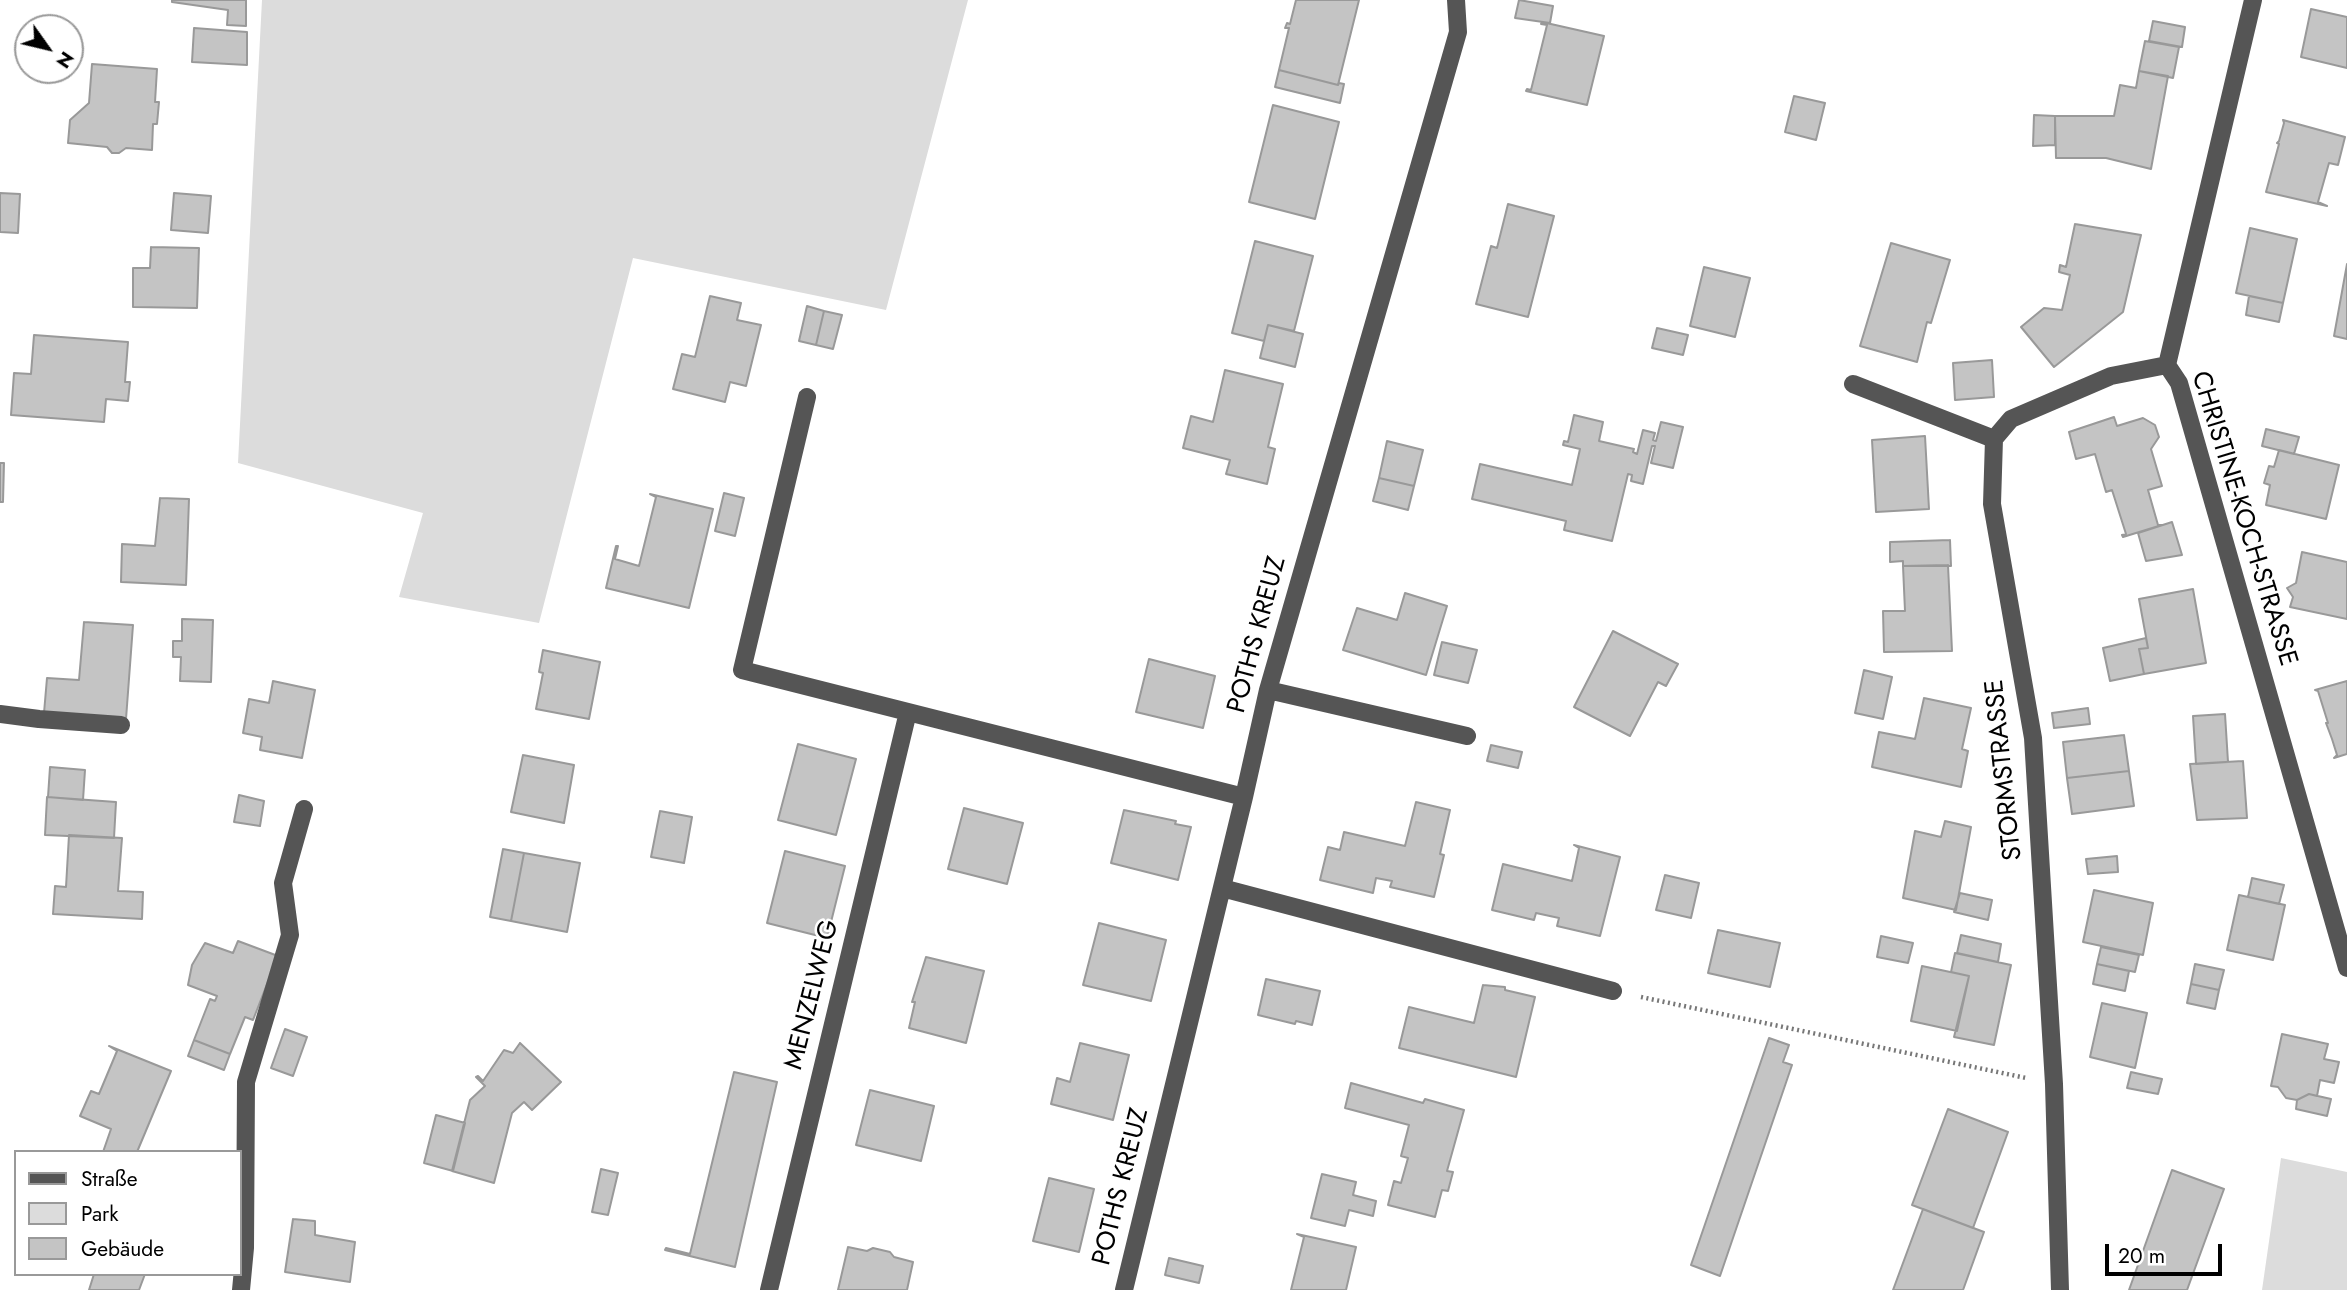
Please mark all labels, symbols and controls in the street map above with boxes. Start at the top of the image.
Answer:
north arrow [14,14,84,84]
text: N [50,46,81,74]
street label: CHRISTINE-KOCH-STRASSE [2183,368,2303,670]
street label: POTHS KREUZ [1222,553,1294,717]
street label: STORMSTRASSE [1980,678,2030,862]
street label: MENZELWEG [779,917,847,1073]
street label: POTHS KREUZ [1087,1105,1157,1269]
legend [14,1150,242,1276]
text: Straße [81,1164,138,1194]
text: Park [81,1199,118,1229]
scale bar [2109,1230,2226,1274]
text: Gebäude [81,1234,164,1264]
text: 20 m [2118,1241,2165,1271]

